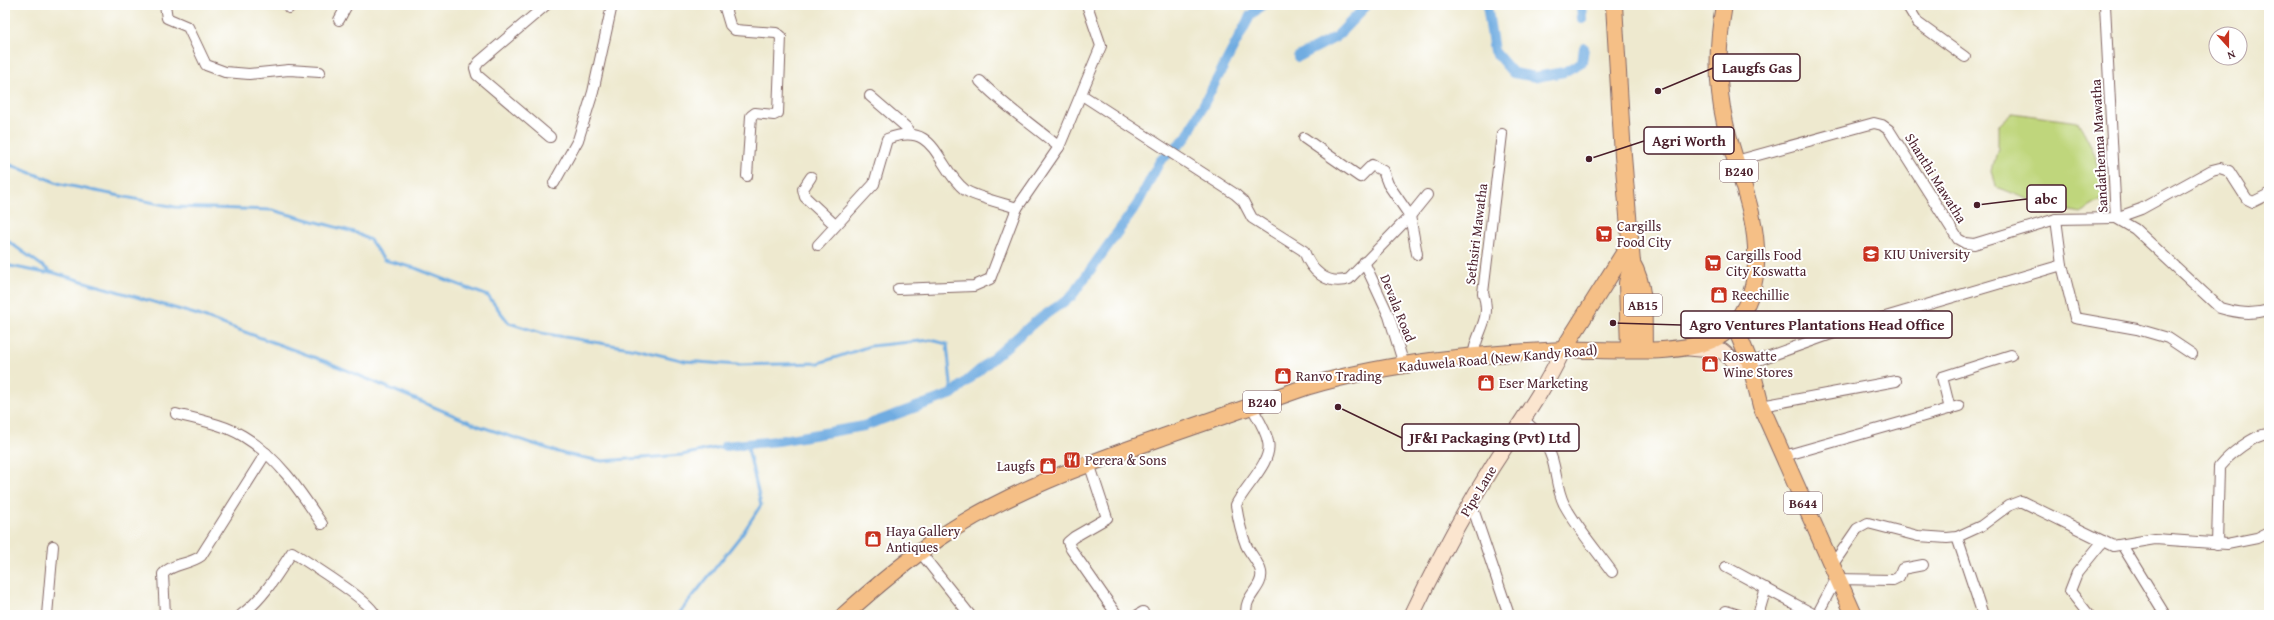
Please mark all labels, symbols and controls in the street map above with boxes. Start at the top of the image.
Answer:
north arrow [2208,26,2248,66]
text: N [2225,47,2238,64]
callout: Laugfs Gas [1713,54,1800,81]
text: Laugfs Gas [1722,57,1792,78]
street label: Sandathenna Mawatha [2085,78,2112,213]
callout: Agri Worth [1644,127,1734,154]
street label: Shanthi Mawatha [1900,129,1972,227]
text: Agri Worth [1652,130,1726,151]
road number: B240 [1720,160,1758,182]
street label: Sethsiri Mawatha [1460,182,1492,286]
callout: abc [2027,185,2066,212]
text: abc [2035,188,2057,209]
place label: Cargills Food City [1617,216,1672,252]
supermarket icon: Cargills Food City [1594,224,1614,244]
school or university icon: KIU University [1861,244,1881,264]
place label: KIU University [1884,244,1970,264]
place label: Cargills Food City Koswatta [1726,245,1807,281]
supermarket icon: Cargills Food City Koswatta [1703,253,1723,273]
street label: Devala Road [1375,271,1421,345]
shop icon: Reechillie [1709,285,1729,305]
place label: Reechillie [1732,285,1790,305]
road number: AB15 [1624,294,1662,316]
callout: Agro Ventures Plantations Head Office [1681,311,1952,338]
text: Agro Ventures Plantations Head Office [1689,314,1945,335]
street label: Kaduwela Road (New Kandy Road) [1398,339,1598,377]
place label: Koswatte Wine Stores [1723,346,1793,382]
shop icon: Koswatte Wine Stores [1700,354,1720,374]
shop icon: Ranvo Trading [1273,366,1293,386]
place label: Ranvo Trading [1296,366,1382,386]
shop icon: Eser Marketing [1476,373,1496,393]
place label: Eser Marketing [1499,373,1588,393]
road number: B240 [1243,391,1281,413]
callout: JF&I Packaging (Pvt) Ltd [1402,424,1579,451]
text: JF&I Packaging (Pvt) Ltd [1406,427,1571,448]
restaurant icon: Perera & Sons [1062,450,1082,470]
place label: Perera & Sons [1085,450,1167,470]
place label: Laugfs [997,456,1035,476]
shop icon: Laugfs [1038,456,1058,476]
street label: Pipe Lane [1455,461,1501,520]
road number: B644 [1784,492,1822,514]
place label: Haya Gallery Antiques [886,521,960,557]
shop icon: Haya Gallery Antiques [863,529,883,549]

